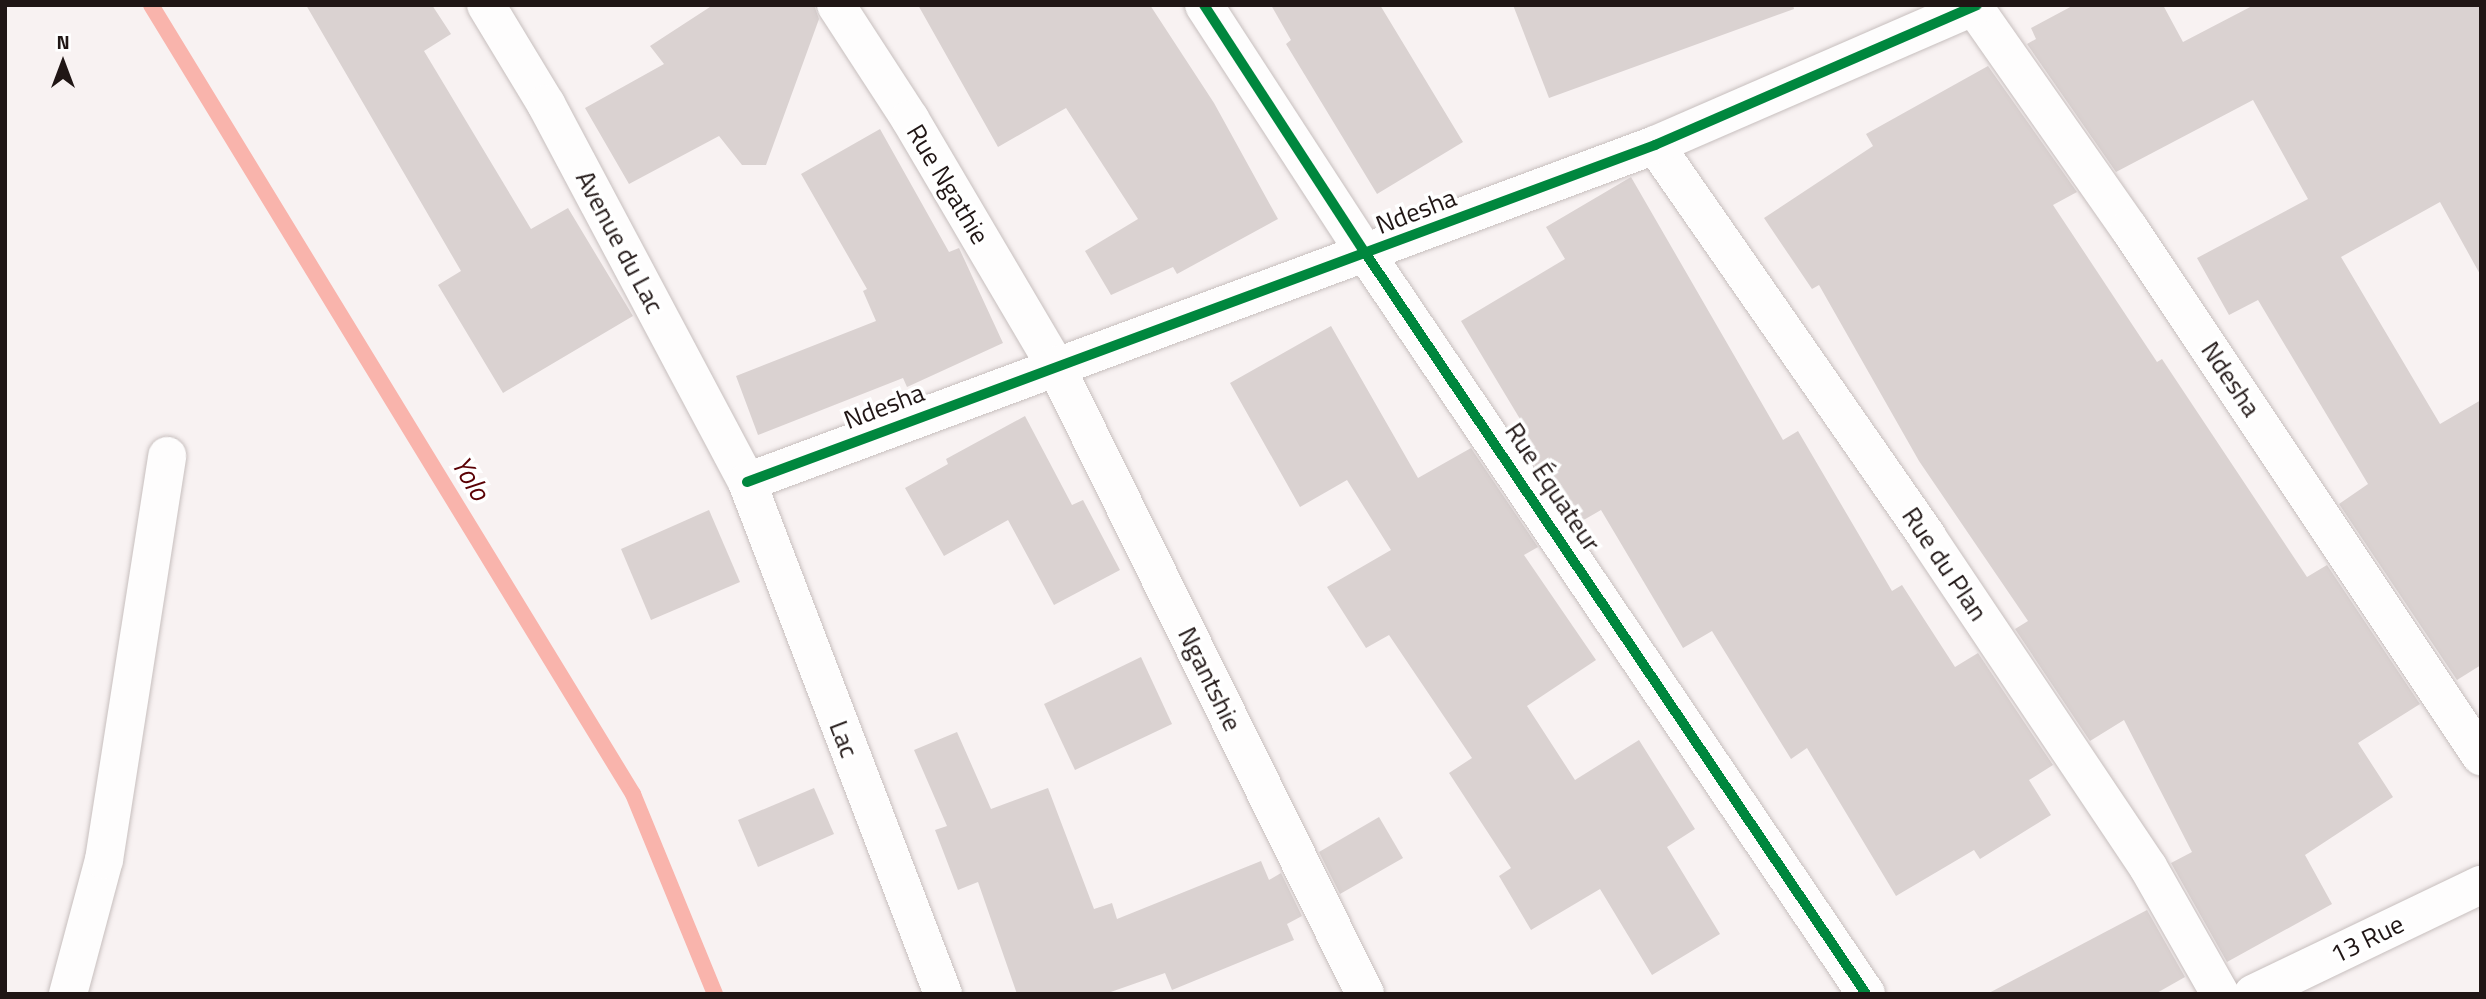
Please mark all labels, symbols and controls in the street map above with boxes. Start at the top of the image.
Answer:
text: N [56,27,70,56]
north arrow [28,28,98,98]
street label: Rue Ngathie [900,118,996,250]
street label: Avenue du Lac [569,165,671,319]
street label: Ndesha [1371,181,1461,241]
street label: Ndesha [2195,336,2267,422]
street label: Ndesha [839,376,929,436]
street label: Rue Équateur [1499,417,1607,557]
water label: Yolo [445,450,497,506]
street label: Rue du Plan [1896,501,1994,627]
street label: Ngantshie [1172,622,1248,736]
street label: Lac [823,716,865,762]
street label: 13 Rue [2325,908,2409,970]

